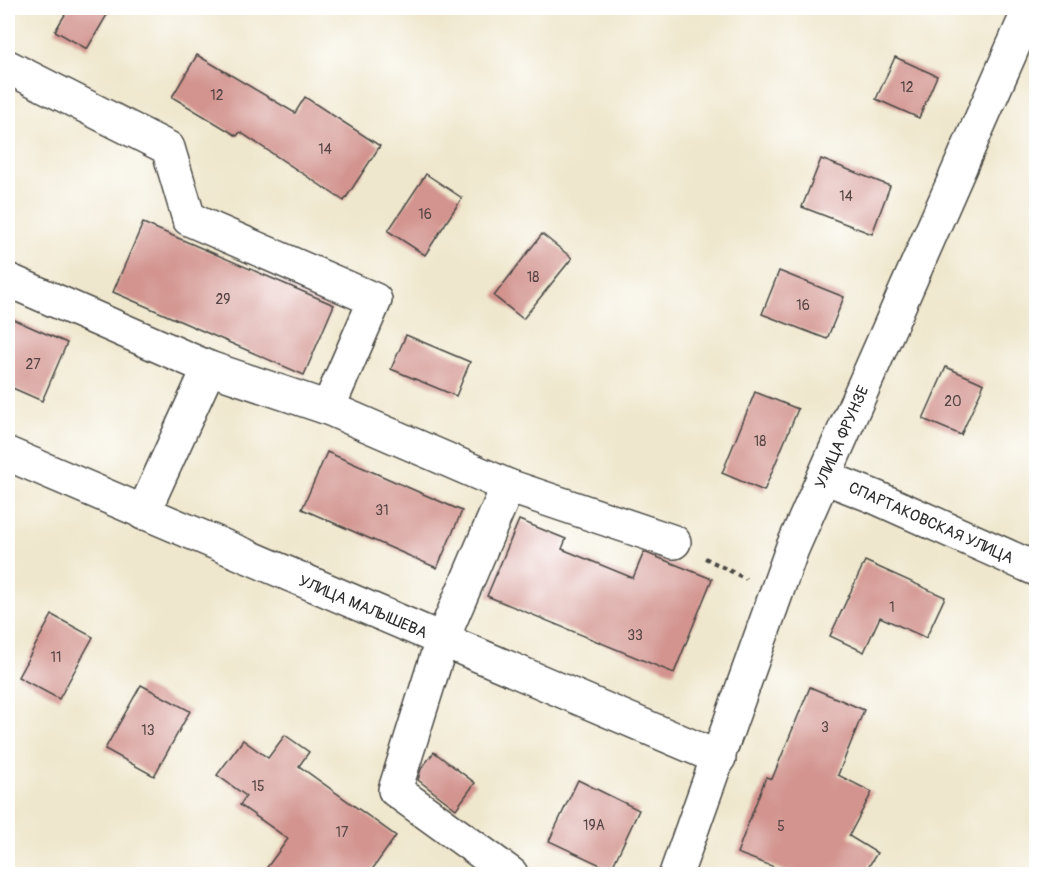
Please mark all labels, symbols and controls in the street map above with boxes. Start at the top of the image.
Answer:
house number: 12 [900,79,914,96]
house number: 12 [210,87,224,104]
house number: 14 [318,141,332,158]
house number: 14 [839,188,853,205]
house number: 16 [418,206,432,223]
house number: 18 [527,269,539,286]
house number: 29 [215,291,231,308]
house number: 16 [796,297,810,314]
house number: 27 [25,356,41,373]
street label: УЛИЦА ФРУНЗЕ [810,383,874,491]
house number: 20 [944,393,962,410]
house number: 18 [754,433,766,450]
street label: СПАРТАКОВСКАЯ УЛИЦА [846,478,1016,568]
house number: 31 [375,502,389,519]
street label: УЛИЦА МАЛЫШЕВА [296,571,430,643]
house number: 1 [889,599,895,616]
house number: 33 [627,627,643,644]
house number: 11 [51,649,61,666]
house number: 3 [821,719,829,736]
house number: 13 [141,722,155,739]
house number: 15 [251,778,265,795]
house number: 19А [583,817,605,834]
house number: 5 [777,818,785,835]
house number: 17 [336,824,349,841]

